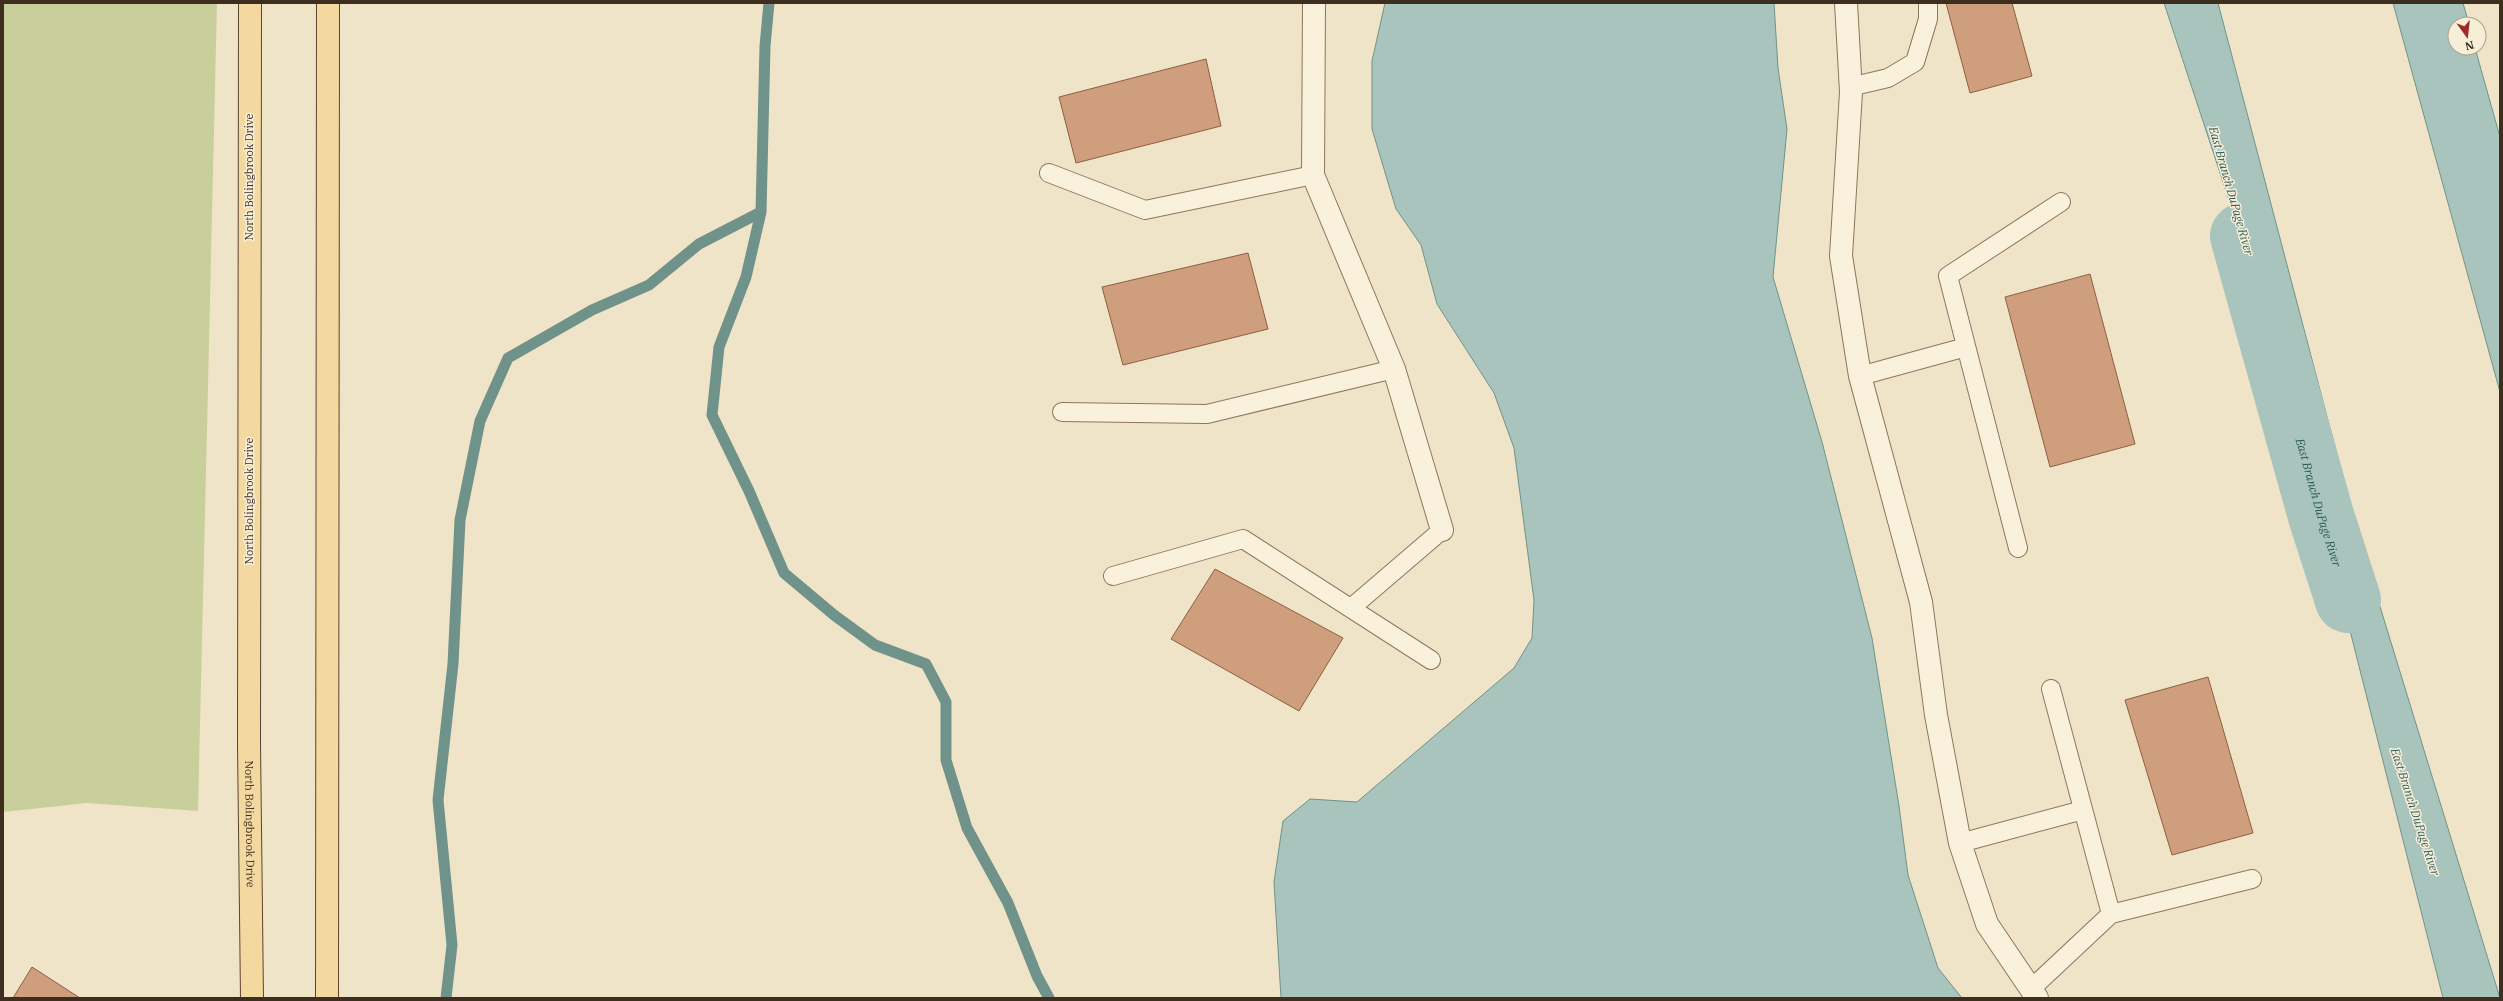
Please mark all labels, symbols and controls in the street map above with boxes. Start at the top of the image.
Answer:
north arrow [2447,16,2487,56]
text: N [2463,38,2476,54]
street label: North Bolingbrook Drive [242,113,256,241]
water label: East Branch DuPage River [2206,124,2257,258]
water label: East Branch DuPage River [2292,435,2345,569]
street label: North Bolingbrook Drive [242,437,256,565]
water label: East Branch DuPage River [2387,745,2443,878]
street label: North Bolingbrook Drive [242,760,258,888]

